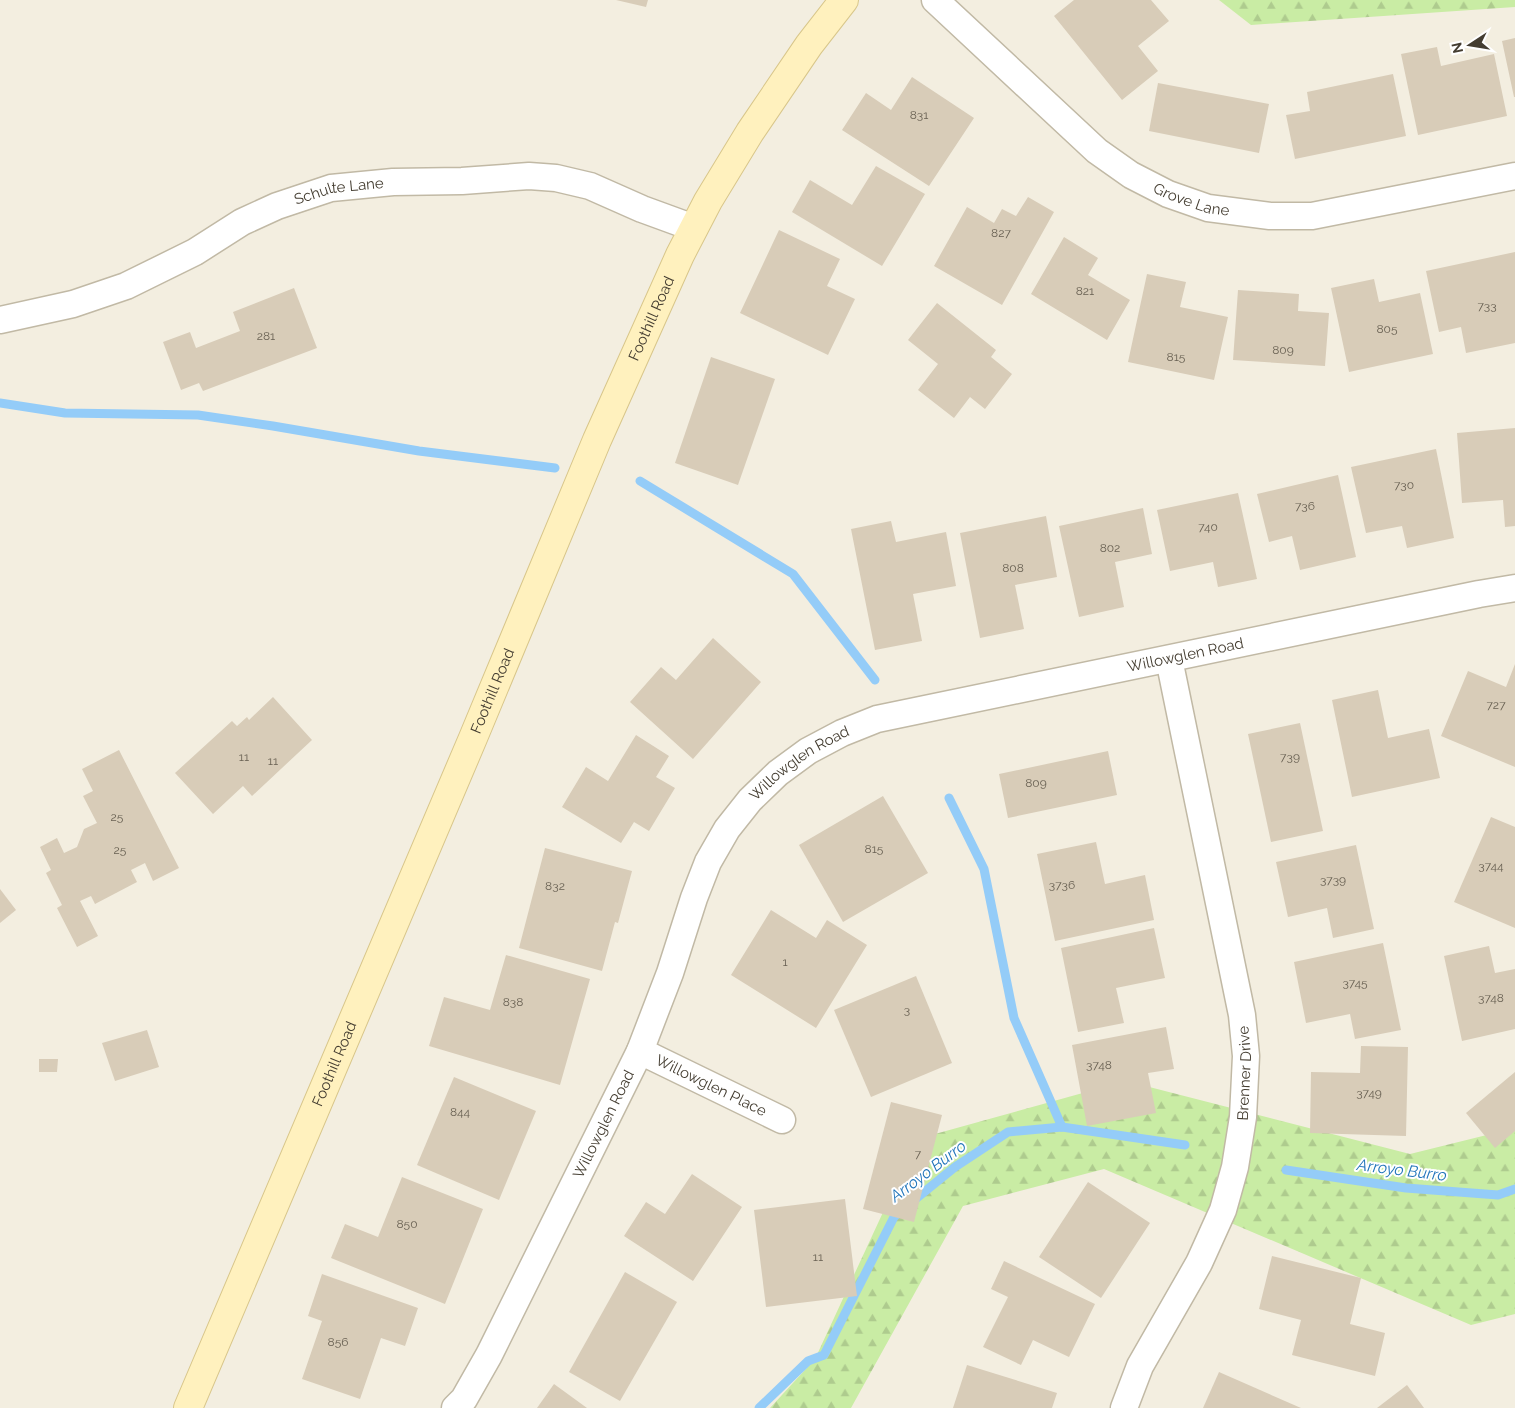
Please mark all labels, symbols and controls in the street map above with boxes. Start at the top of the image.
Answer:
north arrow [1445,20,1495,70]
text: N [1448,41,1466,55]
house number: 831 [910,108,928,122]
street label: Schulte Lane [292,174,385,209]
street label: Grove Lane [1150,179,1231,220]
house number: 827 [991,226,1011,240]
street label: Foothill Road [625,273,678,364]
house number: 821 [1076,284,1094,298]
house number: 733 [1477,299,1497,313]
house number: 805 [1376,322,1398,336]
house number: 281 [257,329,275,343]
house number: 809 [1272,343,1294,357]
house number: 815 [1167,350,1186,364]
house number: 730 [1394,478,1414,492]
house number: 736 [1295,499,1315,513]
house number: 740 [1198,520,1218,534]
house number: 802 [1100,541,1120,555]
house number: 808 [1002,561,1024,575]
street label: Willowglen Road [1125,634,1245,676]
street label: Foothill Road [467,646,518,736]
house number: 727 [1486,698,1506,712]
street label: Willowglen Road [746,722,852,804]
house number: 11 [239,750,249,764]
house number: 739 [1280,750,1300,764]
house number: 11 [268,754,278,768]
house number: 809 [1025,776,1047,790]
house number: 25 [111,810,124,824]
house number: 815 [865,842,884,856]
house number: 25 [114,843,127,857]
house number: 3744 [1478,859,1504,873]
house number: 3739 [1320,873,1346,887]
house number: 3736 [1049,878,1075,892]
house number: 832 [545,879,565,893]
house number: 1 [782,955,788,969]
house number: 3745 [1342,976,1368,990]
house number: 3748 [1478,991,1504,1005]
house number: 838 [503,995,523,1009]
house number: 3 [904,1003,910,1017]
street label: Foothill Road [308,1019,360,1109]
street label: Brenner Drive [1234,1025,1255,1121]
street label: Willowglen Place [653,1051,770,1120]
house number: 3748 [1086,1058,1112,1072]
street label: Willowglen Road [569,1067,638,1181]
house number: 3749 [1356,1086,1382,1100]
house number: 844 [450,1105,471,1119]
water label: Arroyo Burro [886,1136,970,1206]
house number: 7 [915,1147,922,1161]
water label: Arroyo Burro [1355,1155,1448,1185]
house number: 850 [396,1217,418,1231]
house number: 11 [813,1250,823,1264]
house number: 856 [328,1335,348,1349]

